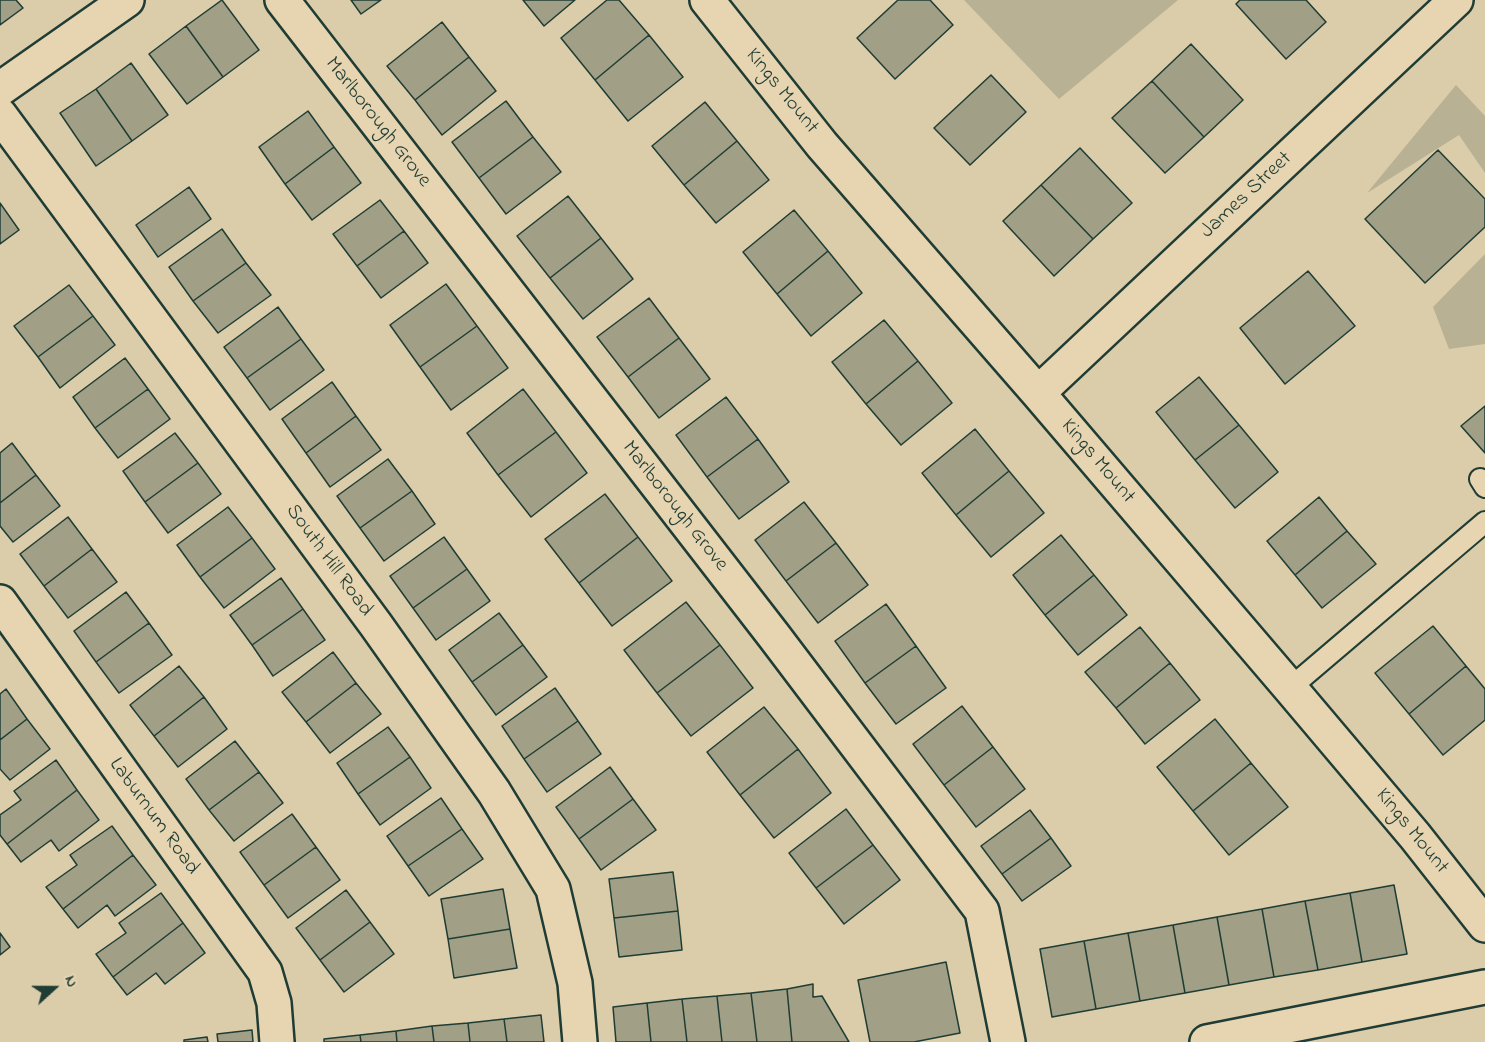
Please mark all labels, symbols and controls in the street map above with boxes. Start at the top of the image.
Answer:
street label: Kings Mount [739,44,823,140]
street label: Marlborough Grove [318,53,436,193]
street label: James Street [1196,147,1298,245]
street label: Kings Mount [1054,415,1140,509]
street label: Marlborough Grove [615,437,733,577]
street label: South Hill Road [279,500,377,622]
street label: Laburnum Road [102,754,204,880]
street label: Kings Mount [1369,784,1453,880]
north arrow [24,958,84,1018]
text: N [58,972,84,991]

